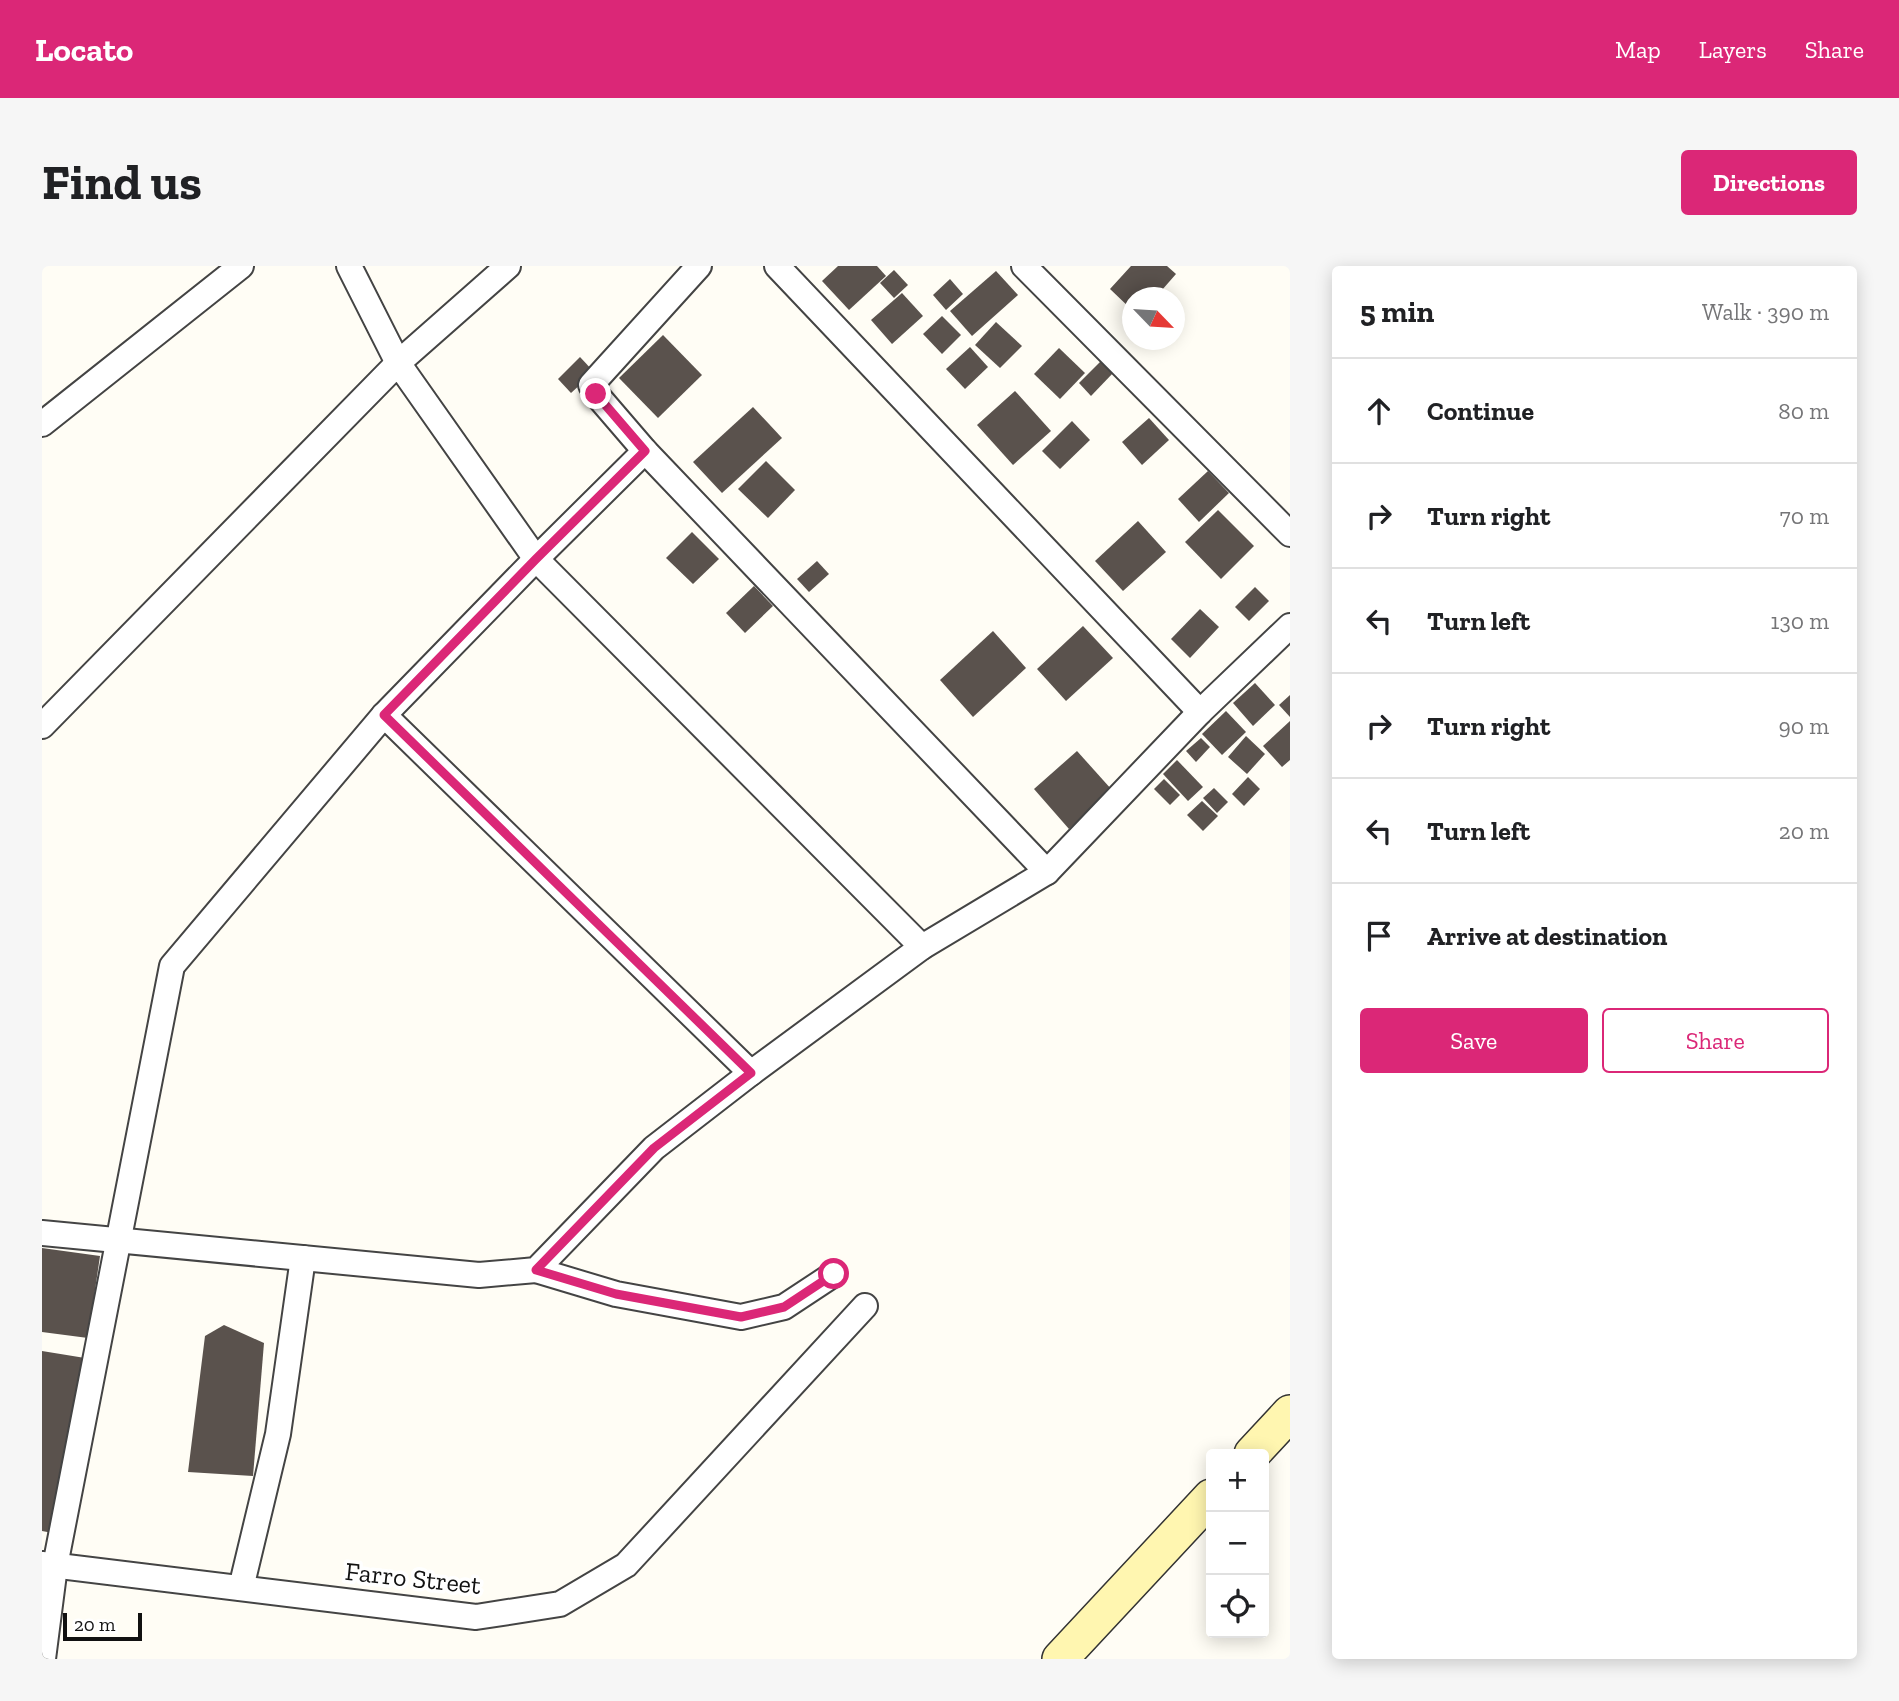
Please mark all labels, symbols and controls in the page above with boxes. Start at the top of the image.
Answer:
text: Locato [35,30,133,69]
text: Map [1615,35,1661,64]
text: Layers [1699,35,1767,64]
text: Share [1805,35,1864,64]
button: Directions [1681,150,1857,215]
text: Find us [42,153,202,212]
north arrow [1122,287,1185,350]
text: 5 min [1360,294,1434,330]
text: Walk · 390 m [1702,298,1829,326]
route end [580,378,611,409]
icon: ahead [1360,392,1398,430]
text: Continue [1427,395,1534,427]
text: 80 m [1778,397,1829,425]
icon: right [1360,497,1398,535]
text: Turn right [1427,500,1550,532]
text: 70 m [1780,502,1829,530]
icon: left [1360,602,1398,640]
text: Turn left [1427,605,1530,637]
text: 130 m [1771,607,1829,635]
icon: right [1360,707,1398,745]
text: Turn right [1427,710,1550,742]
text: 90 m [1778,712,1829,740]
icon: left [1360,812,1398,850]
text: Turn left [1427,815,1530,847]
text: 20 m [1779,817,1829,845]
icon: arrive [1360,917,1398,955]
text: Arrive at destination [1427,920,1667,952]
button: Save [1360,1008,1588,1073]
button: Share [1602,1008,1829,1073]
route start [818,1258,849,1289]
map controls [1206,1449,1269,1638]
button: + [1206,1449,1269,1512]
button: − [1206,1512,1269,1575]
street label: Farro Street [344,1555,483,1601]
button: locate [1206,1575,1269,1638]
scale bar [63,1610,142,1642]
text: 20 m [74,1613,115,1636]

